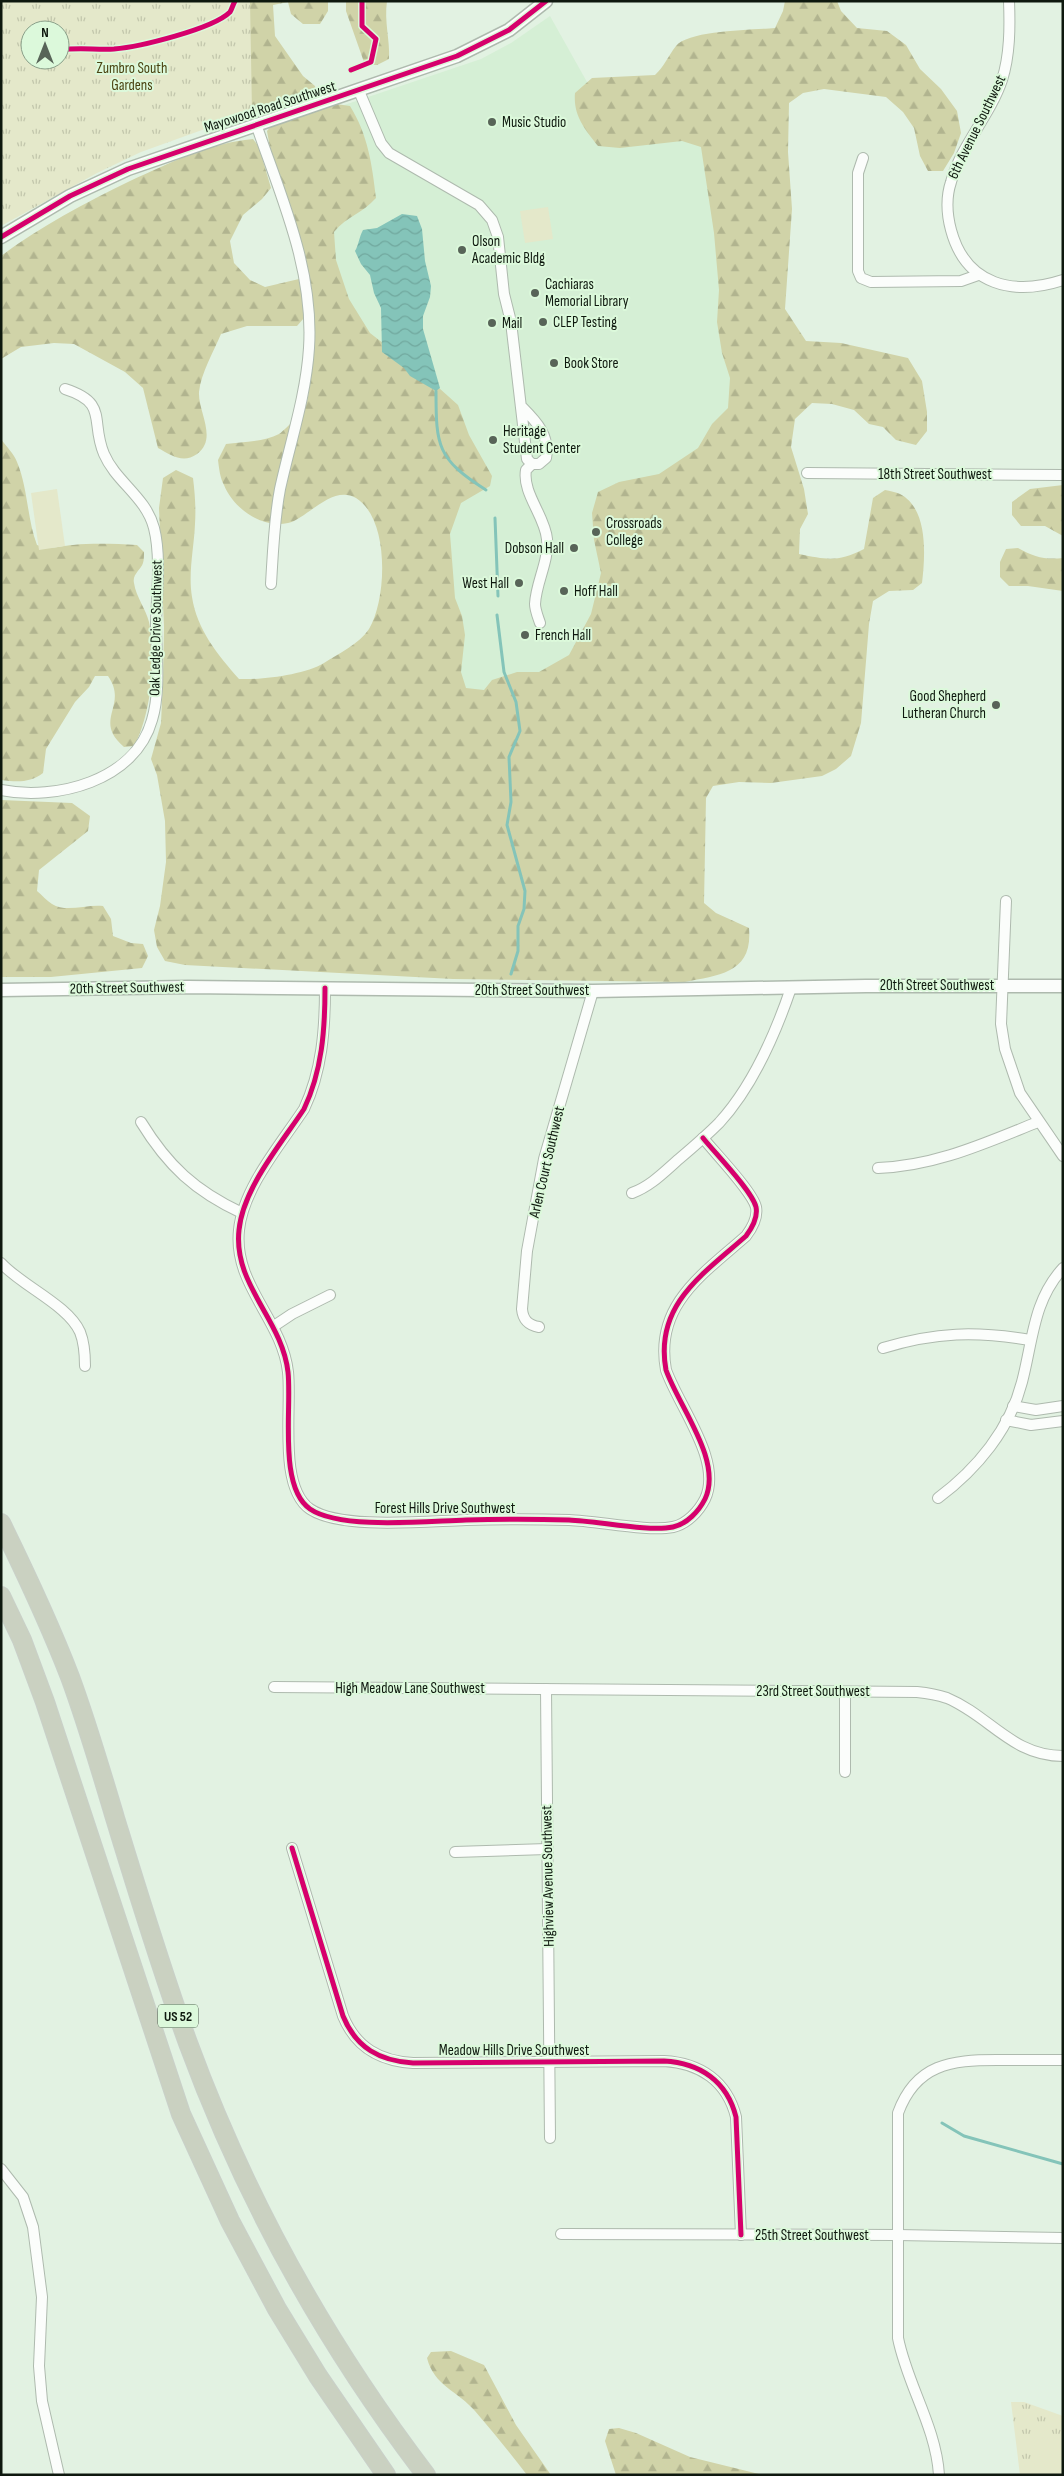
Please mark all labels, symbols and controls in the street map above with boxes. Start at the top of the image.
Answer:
north arrow [20,20,70,70]
text: N [41,24,49,41]
park label: Zumbro South Gardens [97,59,167,95]
street label: 6th Avenue Southwest [944,72,1011,182]
street label: Mayowood Road Southwest [202,77,339,137]
place label: Music Studio [502,113,566,132]
marker: Music Studio [486,116,498,128]
place label: Olson Academic Bldg [471,232,545,268]
marker: Olson Academic Bldg [456,244,468,256]
place label: Cachiaras Memorial Library [545,275,629,311]
marker: Cachiaras Memorial Library [529,287,541,299]
place label: CLEP Testing [553,313,617,332]
place label: Mail [502,314,522,333]
marker: CLEP Testing [537,316,549,328]
marker: Mail [486,317,498,329]
place label: Book Store [564,354,618,373]
marker: Book Store [548,357,560,369]
place label: Heritage Student Center [503,422,581,458]
marker: Heritage Student Center [487,434,499,446]
street label: 18th Street Southwest [878,465,992,484]
place label: Crossroads College [606,514,662,550]
marker: Crossroads College [590,526,602,538]
place label: Dobson Hall [505,539,564,558]
marker: Dobson Hall [568,542,580,554]
street label: Oak Ledge Drive Southwest [145,559,167,696]
place label: West Hall [462,574,509,593]
marker: West Hall [513,577,525,589]
place label: Hoff Hall [574,582,618,601]
marker: Hoff Hall [558,585,570,597]
place label: French Hall [535,626,591,645]
marker: French Hall [519,629,531,641]
place label: Good Shepherd Lutheran Church [902,687,986,723]
marker: Good Shepherd Lutheran Church [990,699,1002,711]
street label: 20th Street Southwest [880,976,995,995]
street label: 20th Street Southwest [70,977,185,998]
street label: 20th Street Southwest [475,981,590,1000]
street label: Arlen Court Southwest [525,1104,569,1221]
street label: Forest Hills Drive Southwest [375,1499,516,1518]
street label: High Meadow Lane Southwest [335,1679,485,1698]
street label: 23rd Street Southwest [756,1682,870,1701]
street label: Highview Avenue Southwest [537,1805,559,1947]
road number: US 52 [158,2004,198,2028]
street label: Meadow Hills Drive Southwest [439,2041,590,2060]
street label: 25th Street Southwest [755,2226,869,2245]

